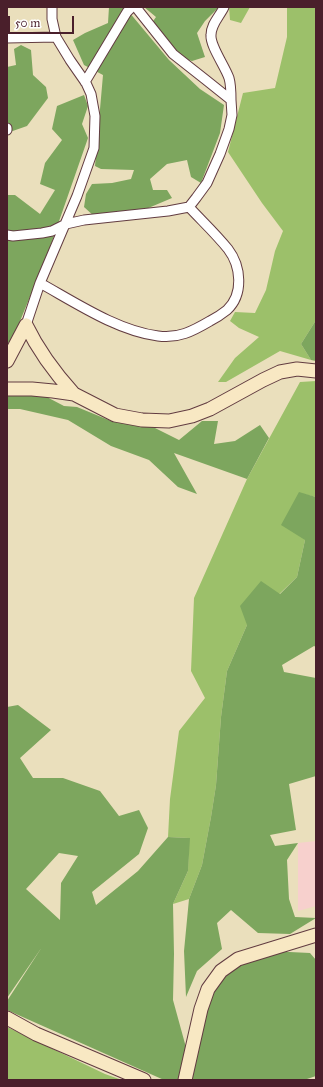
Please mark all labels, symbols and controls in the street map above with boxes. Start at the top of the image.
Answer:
scale bar [10,8,76,34]
text: 50 m [15,16,40,30]

